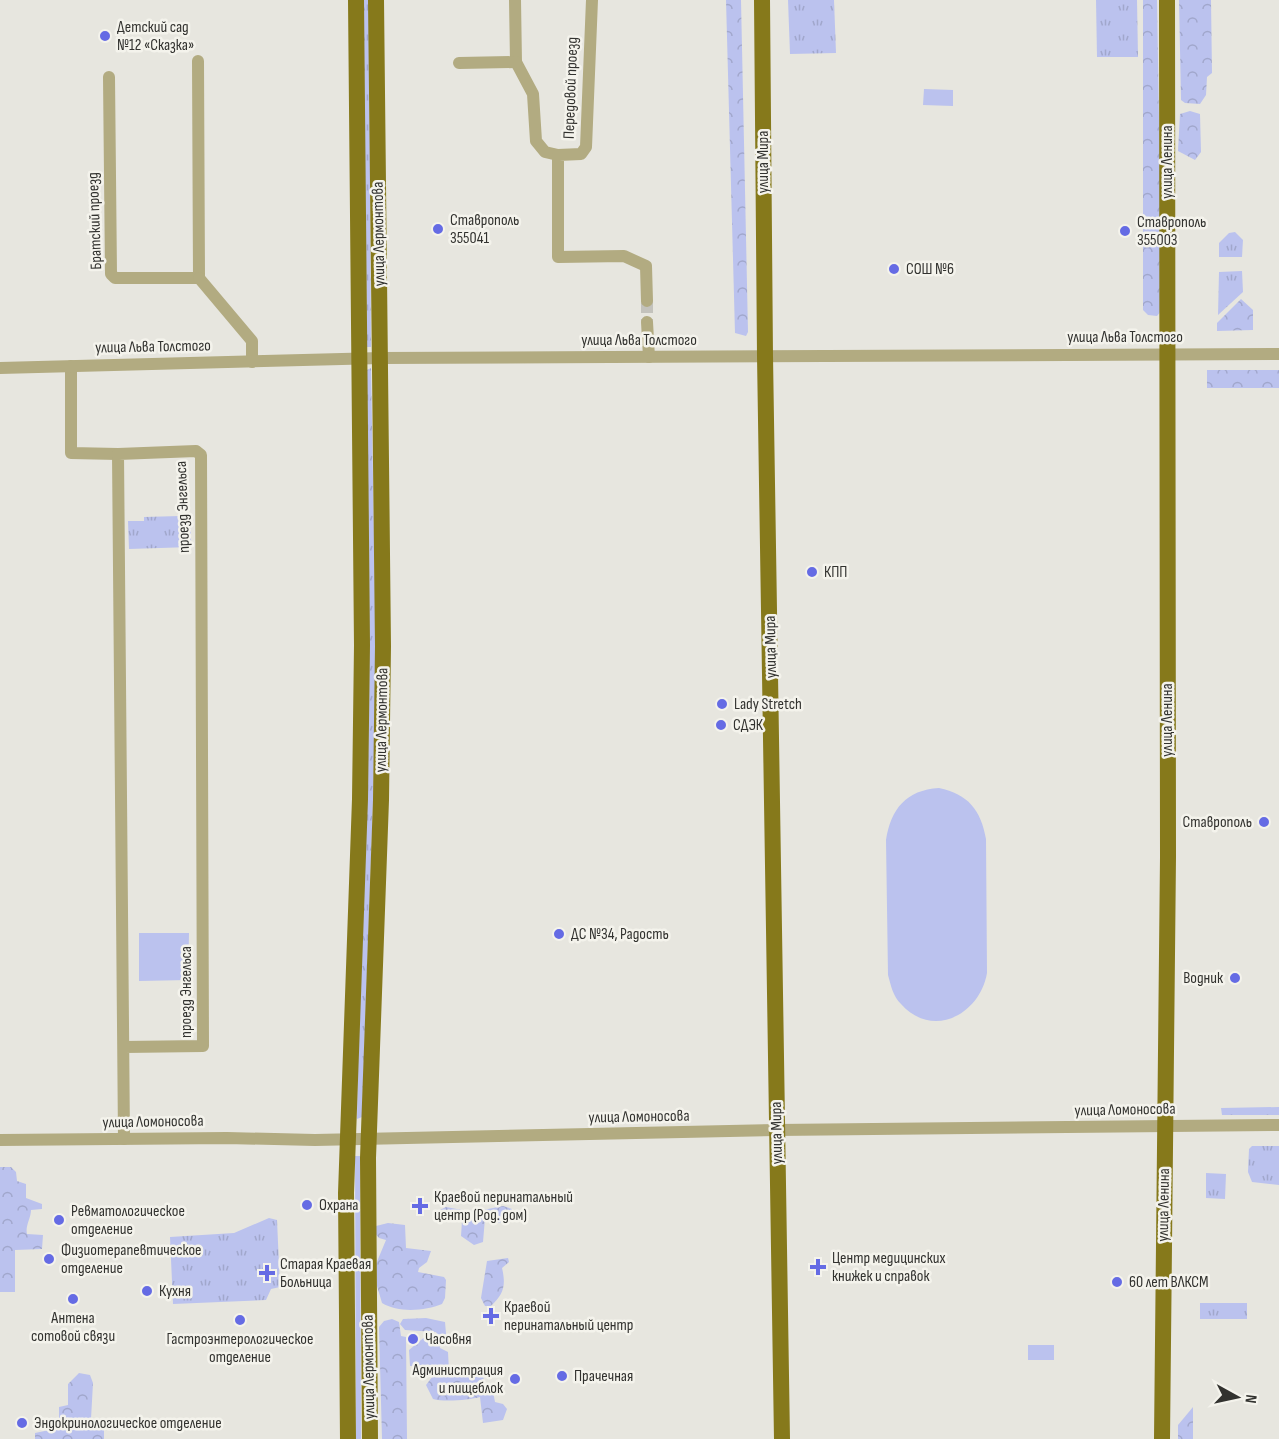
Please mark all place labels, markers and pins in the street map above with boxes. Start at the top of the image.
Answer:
place label: Детский сад №12 «Сказка» [117,18,194,55]
marker: Детский сад №12 «Сказка» [98,29,112,43]
place label: Ставрополь 355041 [450,211,519,248]
place label: Ставрополь 355003 [1137,213,1206,250]
marker: Ставрополь 355041 [431,222,445,236]
marker: Ставрополь 355003 [1118,224,1132,238]
place label: СОШ №6 [906,260,954,279]
marker: СОШ №6 [887,262,901,276]
place label: КПП [824,563,847,582]
marker: КПП [805,565,819,579]
place label: Lady Stretch [734,695,802,714]
marker: Lady Stretch [715,697,729,711]
place label: СДЭК [733,716,764,735]
marker: СДЭК [714,718,728,732]
place label: Ставрополь [1183,813,1252,832]
marker: Ставрополь [1257,815,1271,829]
place label: ДС №34, Радость [571,925,669,944]
marker: ДС №34, Радость [552,927,566,941]
place label: Водник [1183,969,1224,988]
marker: Водник [1228,971,1242,985]
place label: Краевой перинатальный центр (Род. дом) [434,1188,573,1225]
place label: Охрана [319,1196,359,1215]
marker: Краевой перинатальный центр (Род. дом) [411,1197,429,1215]
marker: Охрана [300,1198,314,1212]
place label: Ревматологическое отделение [71,1202,185,1239]
marker: Ревматологическое отделение [52,1213,66,1227]
place label: Физиотерапевтическое отделение [61,1241,202,1278]
place label: Центр медицинских книжек и справок [832,1249,945,1286]
marker: Физиотерапевтическое отделение [42,1252,56,1266]
place label: Старая Краевая Больница [280,1255,371,1292]
marker: Центр медицинских книжек и справок [809,1258,827,1276]
marker: Старая Краевая Больница [258,1264,276,1282]
place label: 60 лет ВЛКСМ [1129,1273,1209,1292]
marker: 60 лет ВЛКСМ [1110,1275,1124,1289]
place label: Кухня [159,1282,191,1301]
marker: Кухня [140,1284,154,1298]
marker: Антена сотовой связи [66,1292,80,1306]
place label: Краевой перинатальный центр [504,1298,633,1335]
marker: Краевой перинатальный центр [482,1307,500,1325]
place label: Антена сотовой связи [31,1309,115,1346]
marker: Гастроэнтерологическое отделение [233,1313,247,1327]
place label: Гастроэнтерологическое отделение [167,1330,313,1367]
place label: Часовня [425,1330,472,1349]
marker: Часовня [406,1332,420,1346]
place label: Администрация и пищеблок [411,1361,504,1398]
place label: Прачечная [574,1367,633,1386]
marker: Прачечная [555,1369,569,1383]
marker: Администрация и пищеблок [508,1372,522,1386]
place label: Эндокринологическое отделение [34,1414,222,1433]
marker: Эндокринологическое отделение [15,1416,29,1430]

